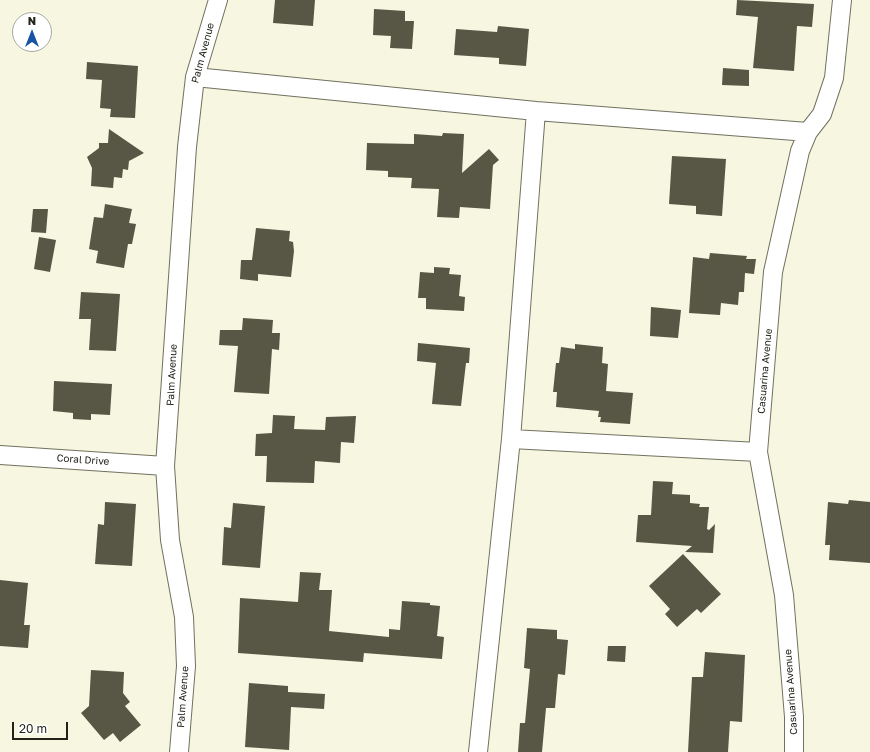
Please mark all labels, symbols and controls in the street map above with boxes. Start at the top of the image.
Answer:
north arrow [12,12,52,52]
text: N [28,14,36,27]
street label: Palm Avenue [189,22,217,84]
street label: Casuarina Avenue [755,328,775,414]
street label: Palm Avenue [164,344,180,406]
street label: Coral Drive [56,452,110,468]
street label: Casuarina Avenue [782,649,800,735]
street label: Palm Avenue [175,666,191,728]
scale bar [14,714,70,740]
text: 20 m [19,721,47,736]

